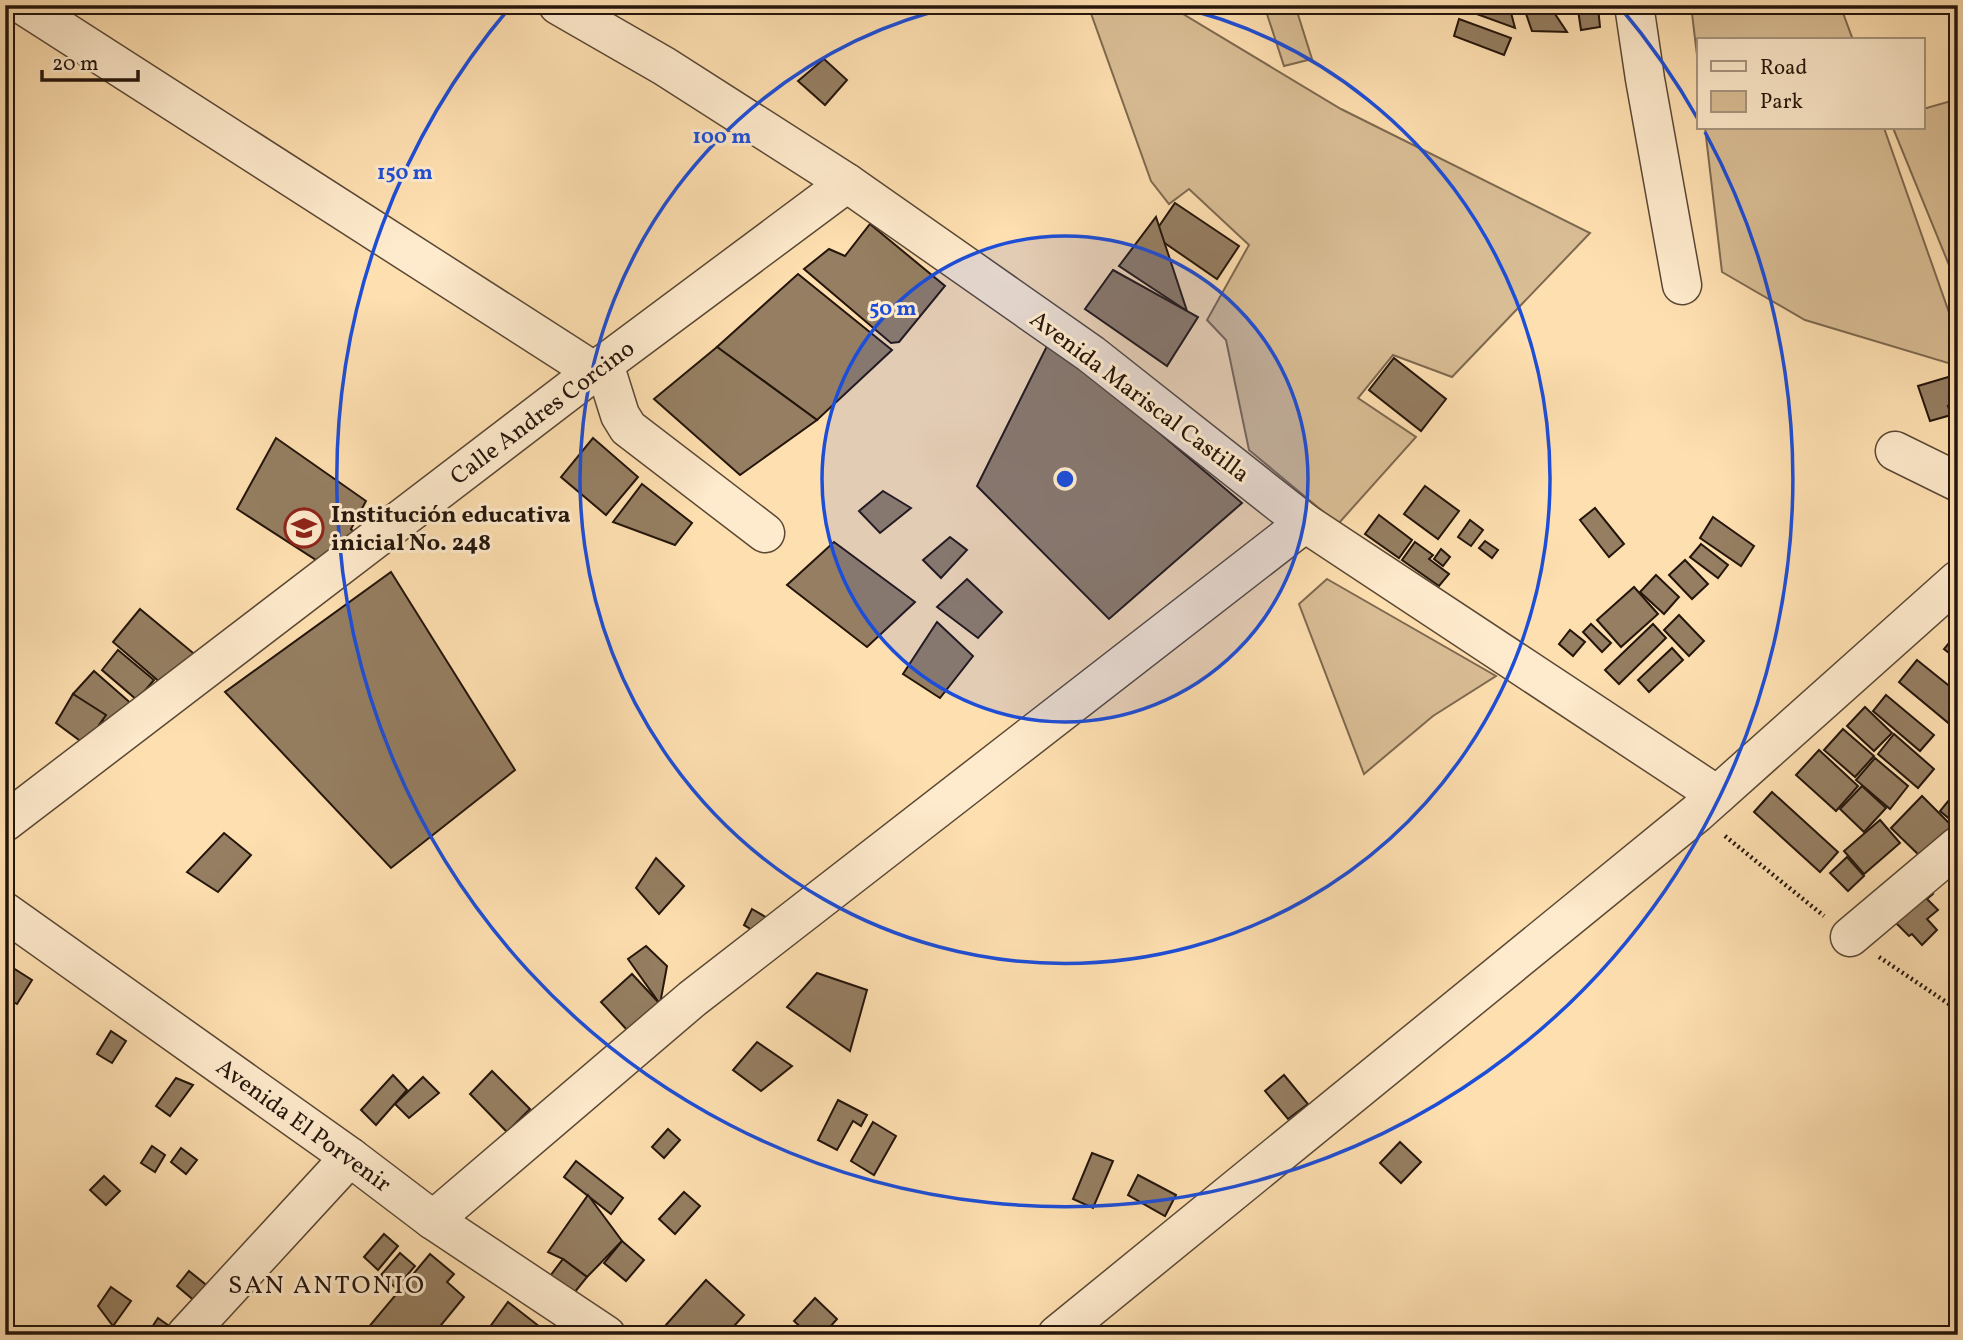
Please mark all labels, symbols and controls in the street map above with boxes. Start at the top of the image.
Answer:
scale bar [42,38,138,82]
legend [1697,38,1924,130]
text: 20 m [52,50,98,79]
text: Road [1760,54,1807,83]
text: Park [1760,88,1803,117]
text: 100 m [692,123,752,152]
text: 150 m [377,159,433,188]
text: 50 m [869,295,917,324]
street label: Avenida Mariscal Castilla [1022,304,1256,492]
street label: Calle Andres Corcino [444,333,642,494]
centre of rings [1053,467,1077,491]
place label: Institución educativa inicial No. 248 [331,499,571,561]
school or university icon: Institución educativa inicial No. 248 [283,507,325,549]
street label: Avenida El Porvenir [208,1051,397,1202]
district label: SAN ANTONIO [228,1268,426,1304]

